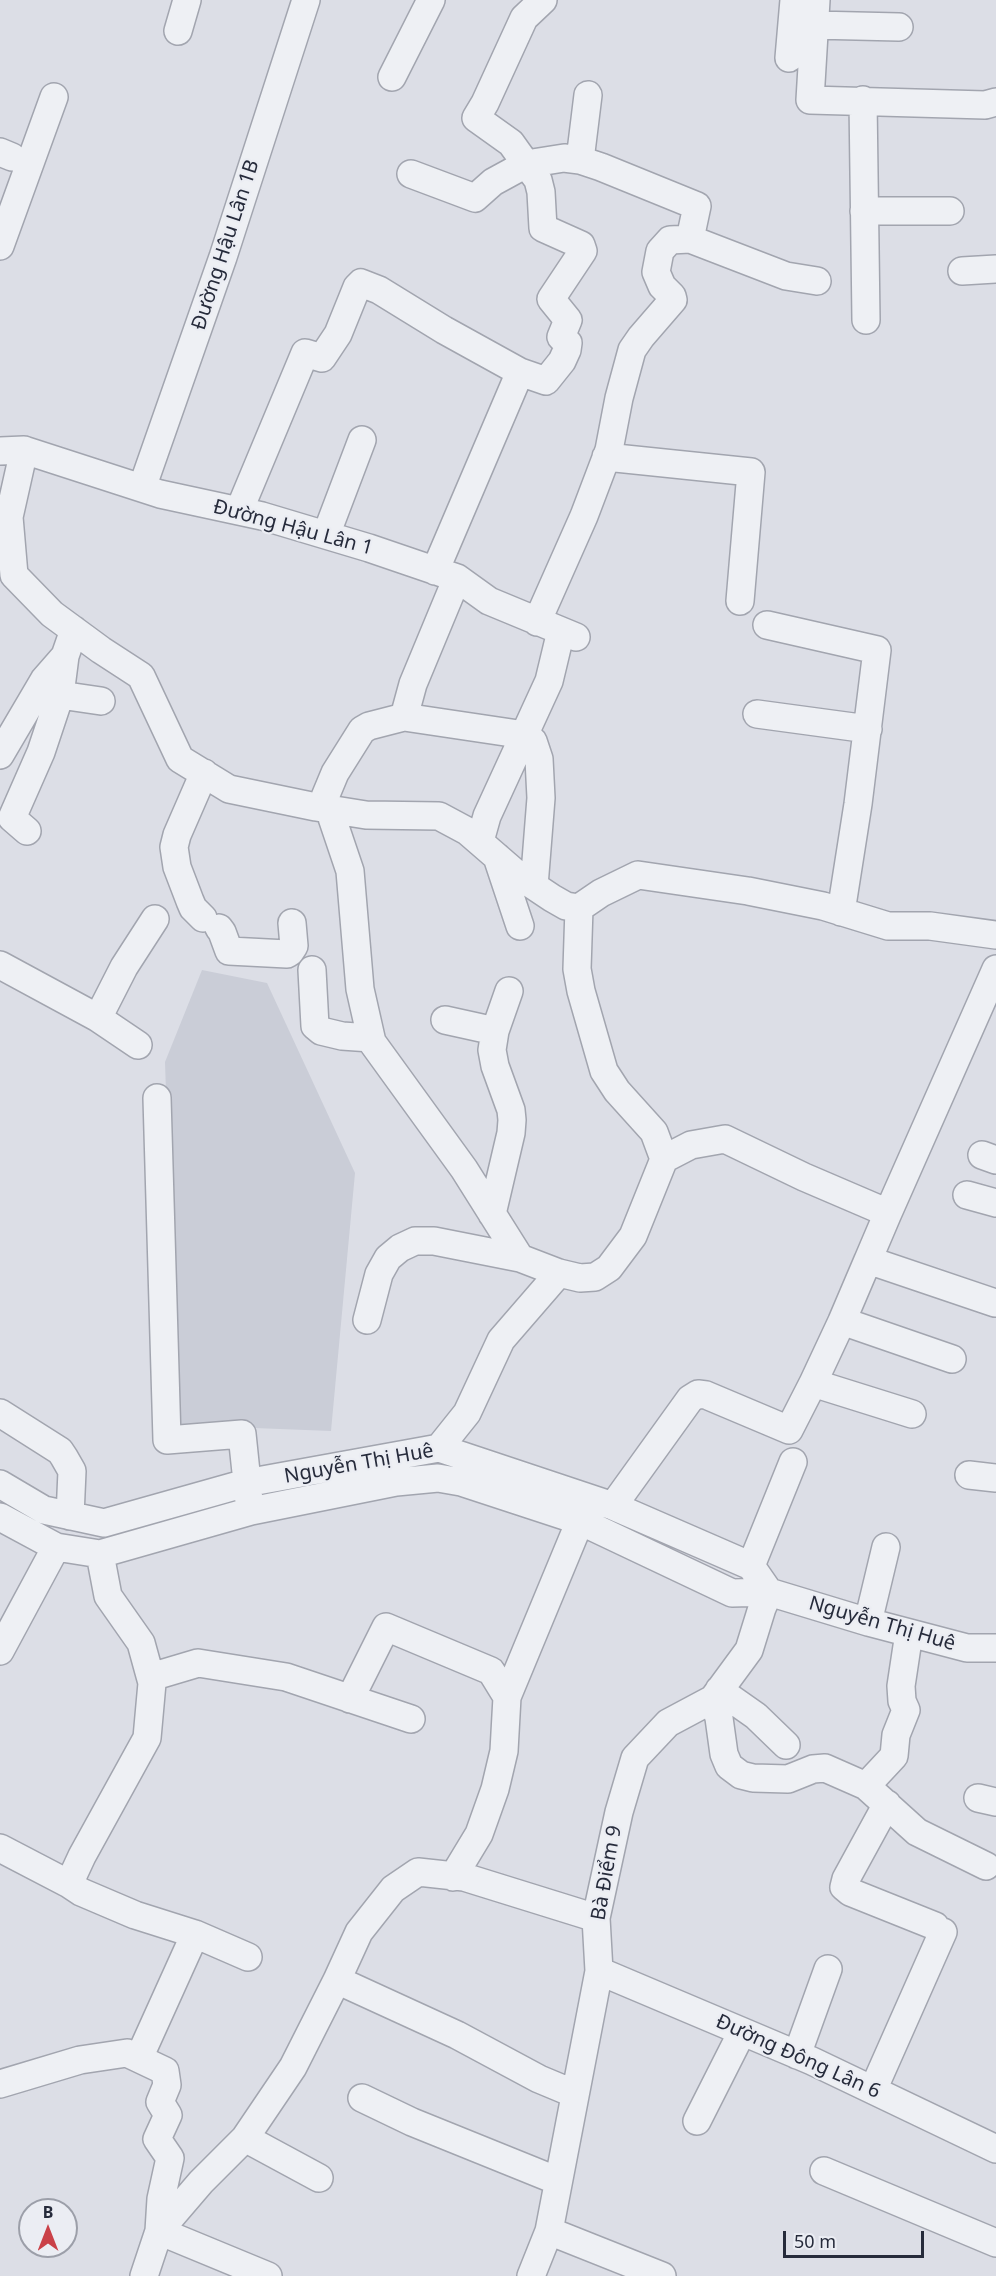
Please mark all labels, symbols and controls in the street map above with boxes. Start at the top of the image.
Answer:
street label: Đường Hậu Lân 1B [187,157,265,333]
street label: Đường Hậu Lân 1 [210,495,376,561]
street label: Nguyễn Thị Huê [282,1439,436,1489]
street label: Nguyễn Thị Huê [806,1592,958,1656]
street label: Bà Điểm 9 [587,1824,627,1922]
street label: Đường Đông Lân 6 [712,2010,884,2104]
north arrow [18,2198,78,2258]
text: B [43,2201,53,2223]
scale bar [786,2219,927,2257]
text: 50 m [794,2229,836,2253]

